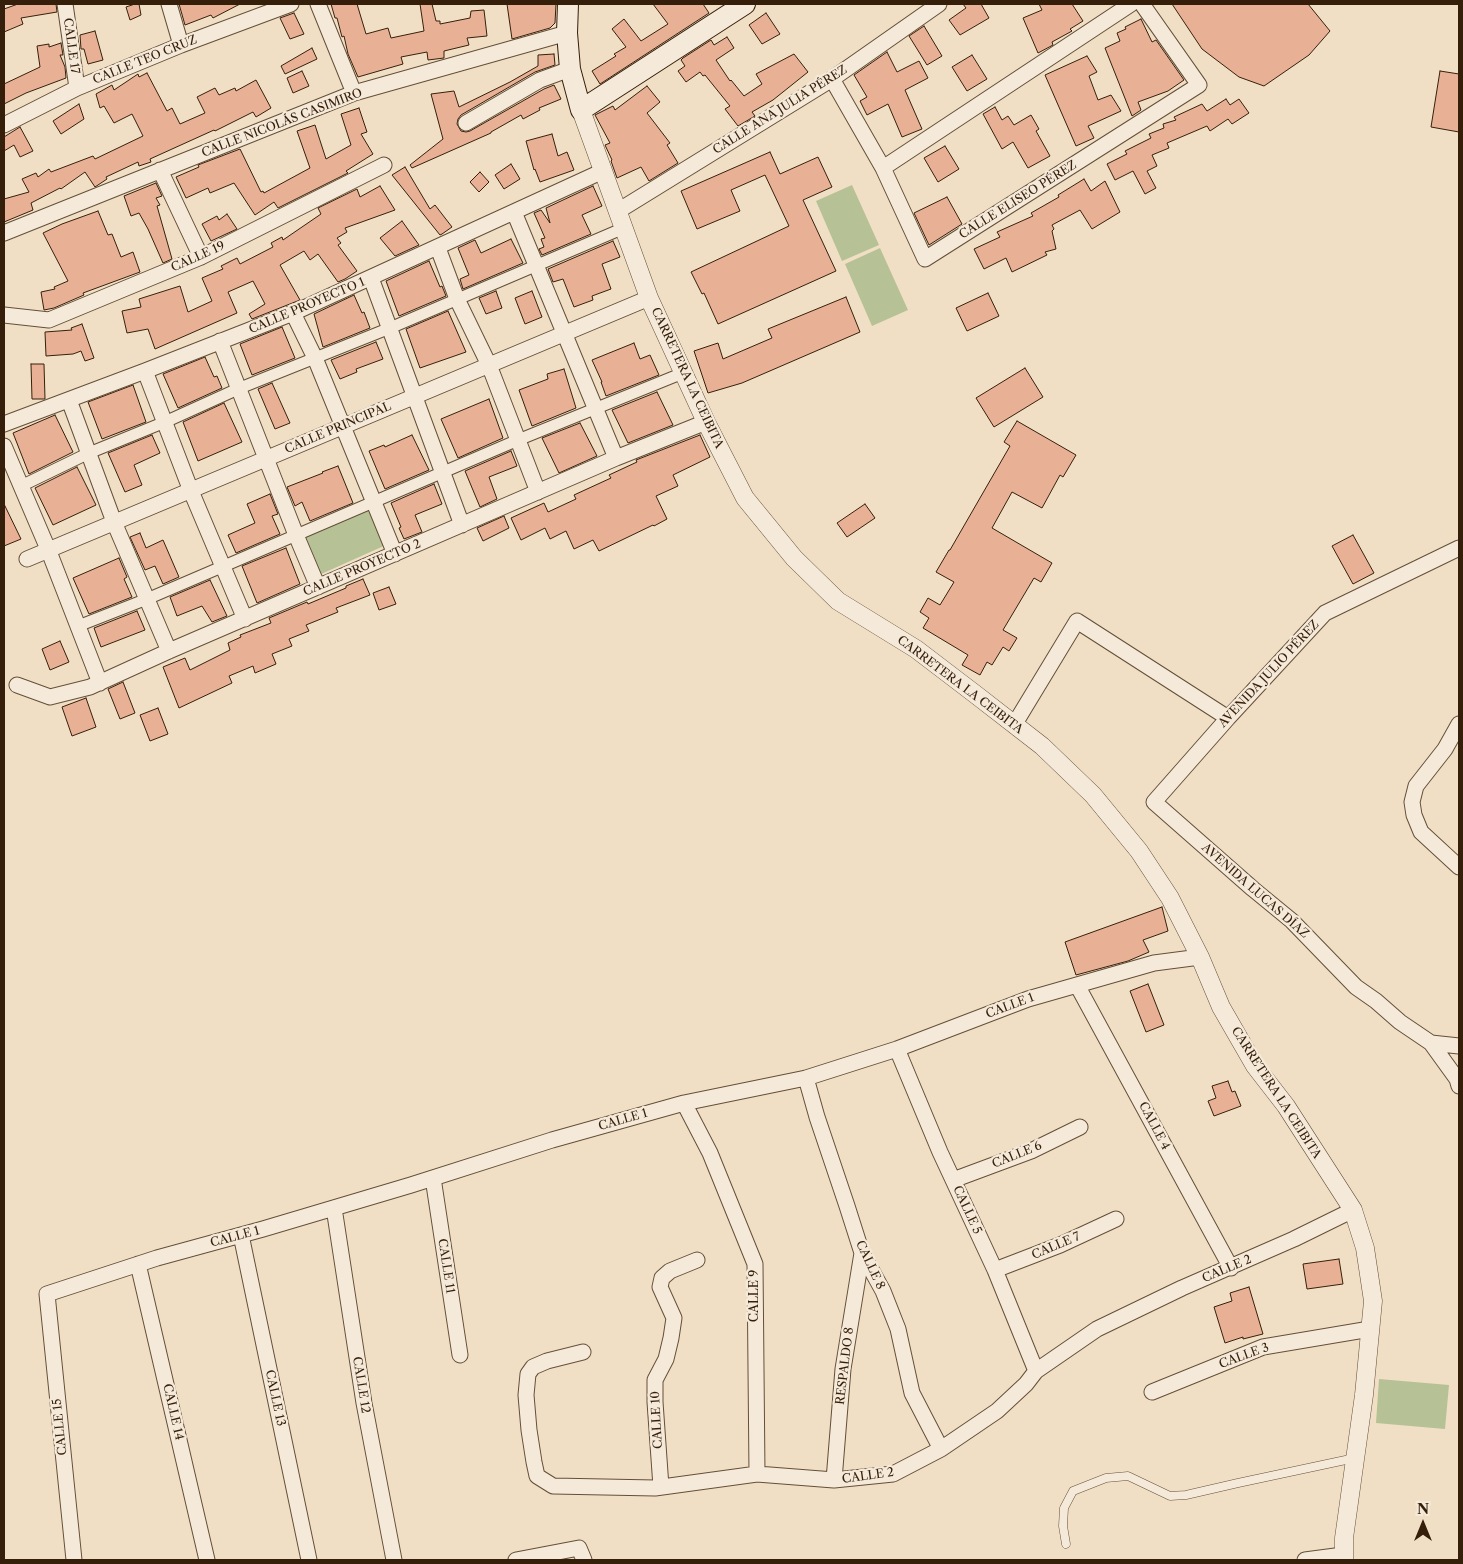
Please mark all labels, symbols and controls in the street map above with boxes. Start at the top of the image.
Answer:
street label: CALLE 17 [60,17,82,75]
street label: CALLE TEO CRUZ [91,33,199,87]
street label: CALLE ANA JULIA PÉREZ [710,63,850,157]
street label: CALLE NICOLÁS CASIMIRO [200,86,364,160]
street label: CALLE ELISEO PÉREZ [957,158,1079,242]
street label: CALLE 19 [169,239,227,275]
street label: CALLE PROYECTO 1 [247,275,367,337]
street label: CARRETERA LA CEIBITA [648,305,726,451]
street label: CALLE PRINCIPAL [283,399,393,457]
street label: CALLE PROYECTO 2 [301,537,423,599]
street label: AVENIDA JULIO PÉREZ [1216,618,1322,730]
street label: CARRETERA LA CEIBITA [894,633,1026,737]
street label: AVENIDA LUCAS DÍAZ [1198,841,1312,941]
street label: CALLE 1 [984,991,1036,1021]
street label: CARRETERA LA CEIBITA [1228,1025,1324,1161]
street label: CALLE 4 [1135,1100,1173,1152]
street label: CALLE 1 [597,1106,649,1134]
street label: CALLE 6 [990,1139,1044,1171]
street label: CALLE 5 [950,1183,984,1237]
street label: CALLE 1 [209,1224,261,1250]
street label: CALLE 7 [1030,1229,1082,1263]
street label: CALLE 11 [435,1238,457,1294]
street label: CALLE 8 [852,1238,888,1292]
street label: CALLE 2 [1200,1252,1254,1286]
street label: CALLE 9 [748,1270,762,1322]
street label: RESPALDO 8 [833,1326,857,1406]
street label: CALLE 3 [1217,1340,1271,1372]
street label: CALLE 12 [349,1356,373,1414]
street label: CALLE 13 [262,1369,288,1427]
street label: CALLE 14 [160,1382,186,1442]
street label: CALLE 10 [648,1391,666,1449]
street label: CALLE 15 [50,1398,70,1456]
street label: CALLE 2 [841,1465,895,1487]
north arrow [1398,1499,1448,1549]
text: N [1417,1500,1429,1518]

